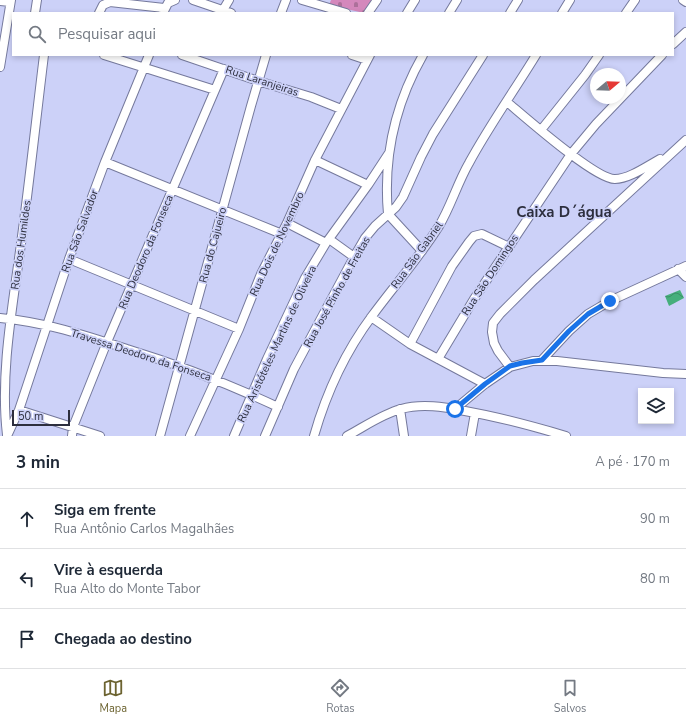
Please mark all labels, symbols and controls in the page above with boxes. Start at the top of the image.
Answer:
search box [12,12,674,56]
icon: search [26,23,48,45]
text: Pesquisar aqui [58,24,156,44]
street label: Rua Laranjeiras [224,62,300,100]
north arrow [590,68,626,104]
street label: Rua São Salvador [58,187,102,275]
street label: Rua Dois de Novembro [246,189,308,299]
street label: Rua Deodoro da Fonseca [115,192,177,312]
street label: Rua dos Humildes [7,199,35,291]
district label: Caixa D´água [516,202,612,222]
street label: Rua do Cajueiro [196,206,230,284]
street label: Rua São Gabriel [388,218,447,292]
street label: Rua São Domingos [458,231,522,319]
street label: Rua José Pinho de Freitas [300,234,374,350]
street label: Rua Aristóteles Martins de Oliveira [234,263,320,425]
route end [601,292,619,310]
street label: Travessa Deodoro da Fonseca [69,325,213,385]
map controls [638,388,674,424]
button: layers [638,388,674,424]
route start [446,400,464,418]
scale bar [12,408,70,427]
text: 50 m [18,409,43,424]
text: 3 min [16,451,60,474]
text: A pé · 170 m [595,453,670,471]
text: Siga em frente [54,500,156,520]
icon: ahead [16,508,38,530]
text: 90 m [640,510,670,528]
text: Rua Antônio Carlos Magalhães [54,520,234,538]
text: Vire à esquerda [54,560,163,580]
icon: left [16,568,38,590]
text: 80 m [640,570,670,588]
text: Rua Alto do Monte Tabor [54,580,200,598]
icon: arrive [16,628,38,650]
text: Chegada ao destino [54,629,192,649]
tab: Mapa [100,677,127,716]
tab: Rotas [326,677,355,716]
tab: Salvos [554,677,586,716]

